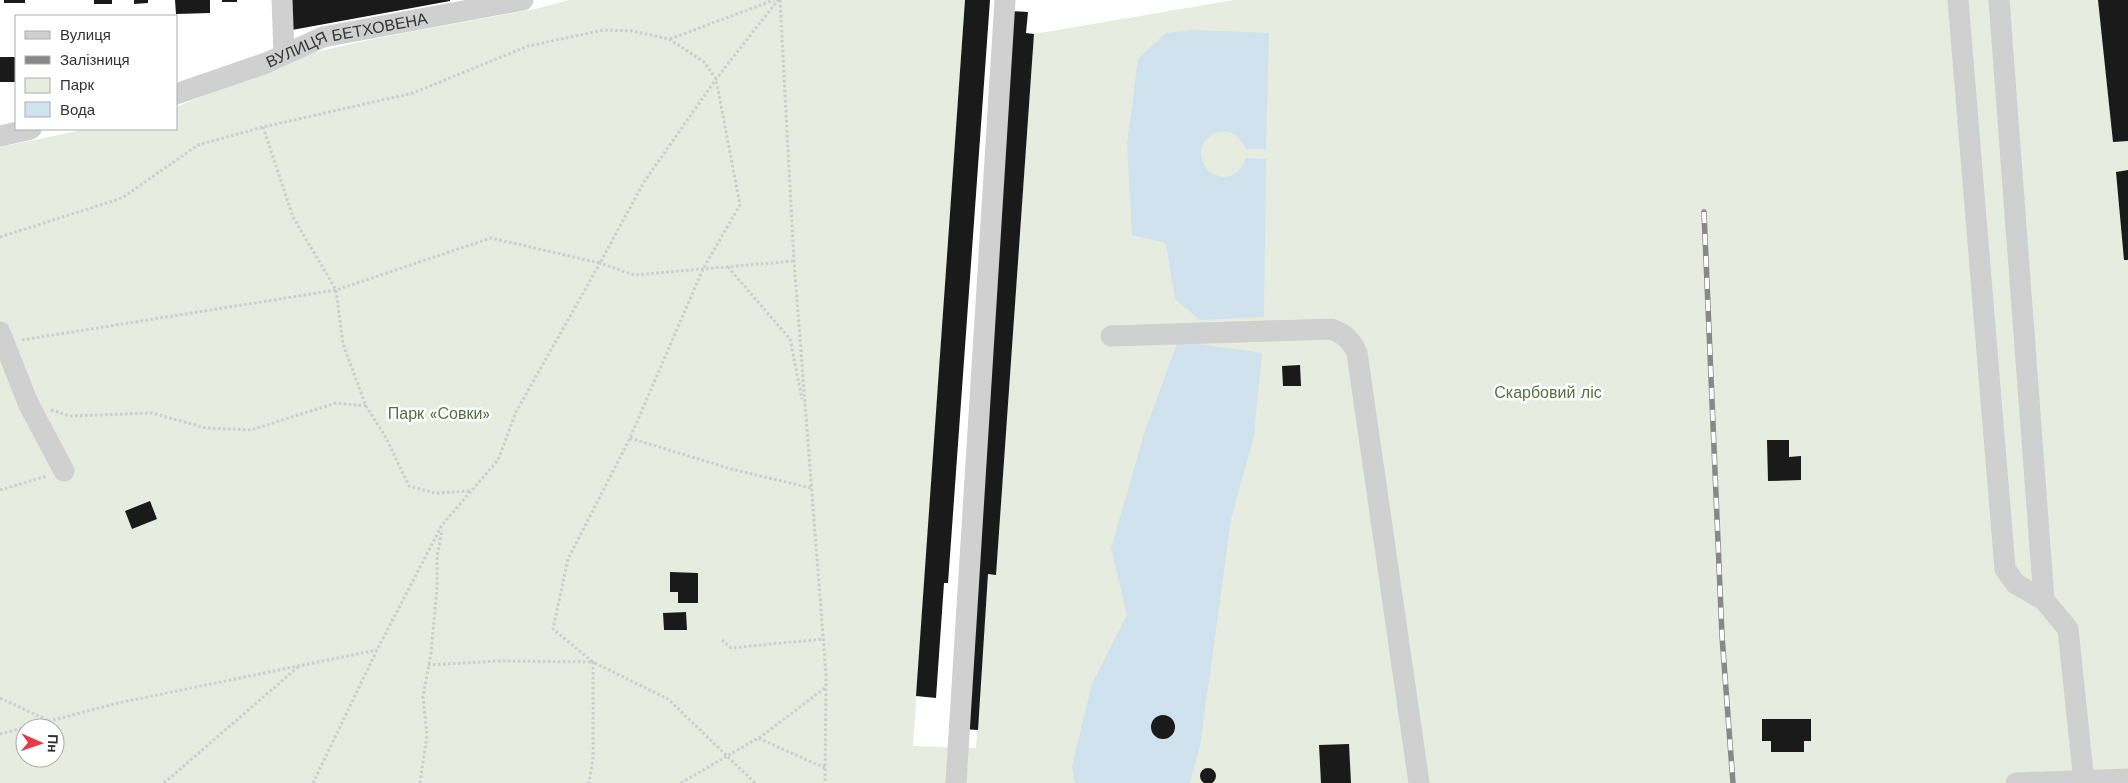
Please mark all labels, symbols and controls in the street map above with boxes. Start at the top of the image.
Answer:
street label: ВУЛИЦЯ БЕТХОВЕНА [263,9,429,72]
legend [15,15,178,130]
text: Вулиця [60,26,111,44]
text: Залізниця [60,51,130,69]
text: Парк [60,76,94,94]
text: Вода [60,101,96,119]
park label: Скарбовий ліс [1494,383,1602,402]
park label: Парк «Совки» [388,404,490,423]
north arrow [15,718,65,768]
text: Пн [45,734,61,753]

